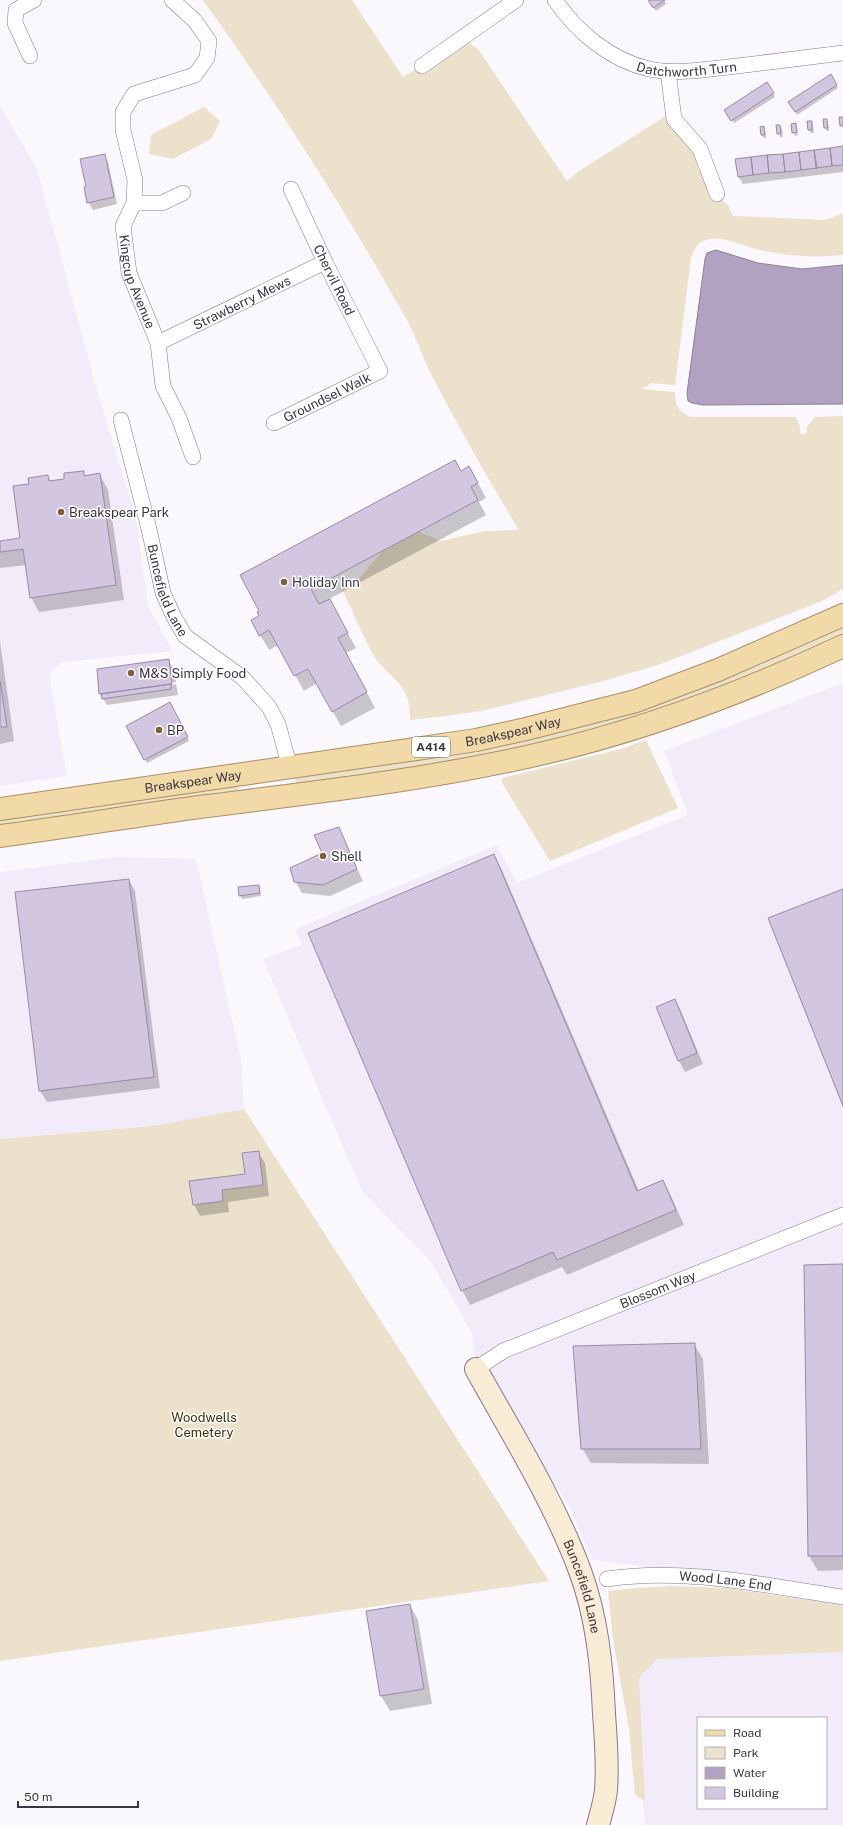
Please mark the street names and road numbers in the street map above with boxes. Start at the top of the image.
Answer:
street label: Datchworth Turn [635,58,737,79]
street label: Kingcup Avenue [117,234,159,330]
street label: Chervil Road [310,242,358,318]
street label: Strawberry Mews [191,272,293,332]
street label: Groundsel Walk [281,369,373,425]
street label: Buncefield Lane [145,543,191,639]
street label: Breakspear Way [464,713,563,749]
road number: A414 [412,737,450,757]
street label: Breakspear Way [143,767,243,796]
street label: Blossom Way [618,1267,698,1311]
street label: Buncefield Lane [561,1537,604,1635]
street label: Wood Lane End [679,1568,773,1593]

